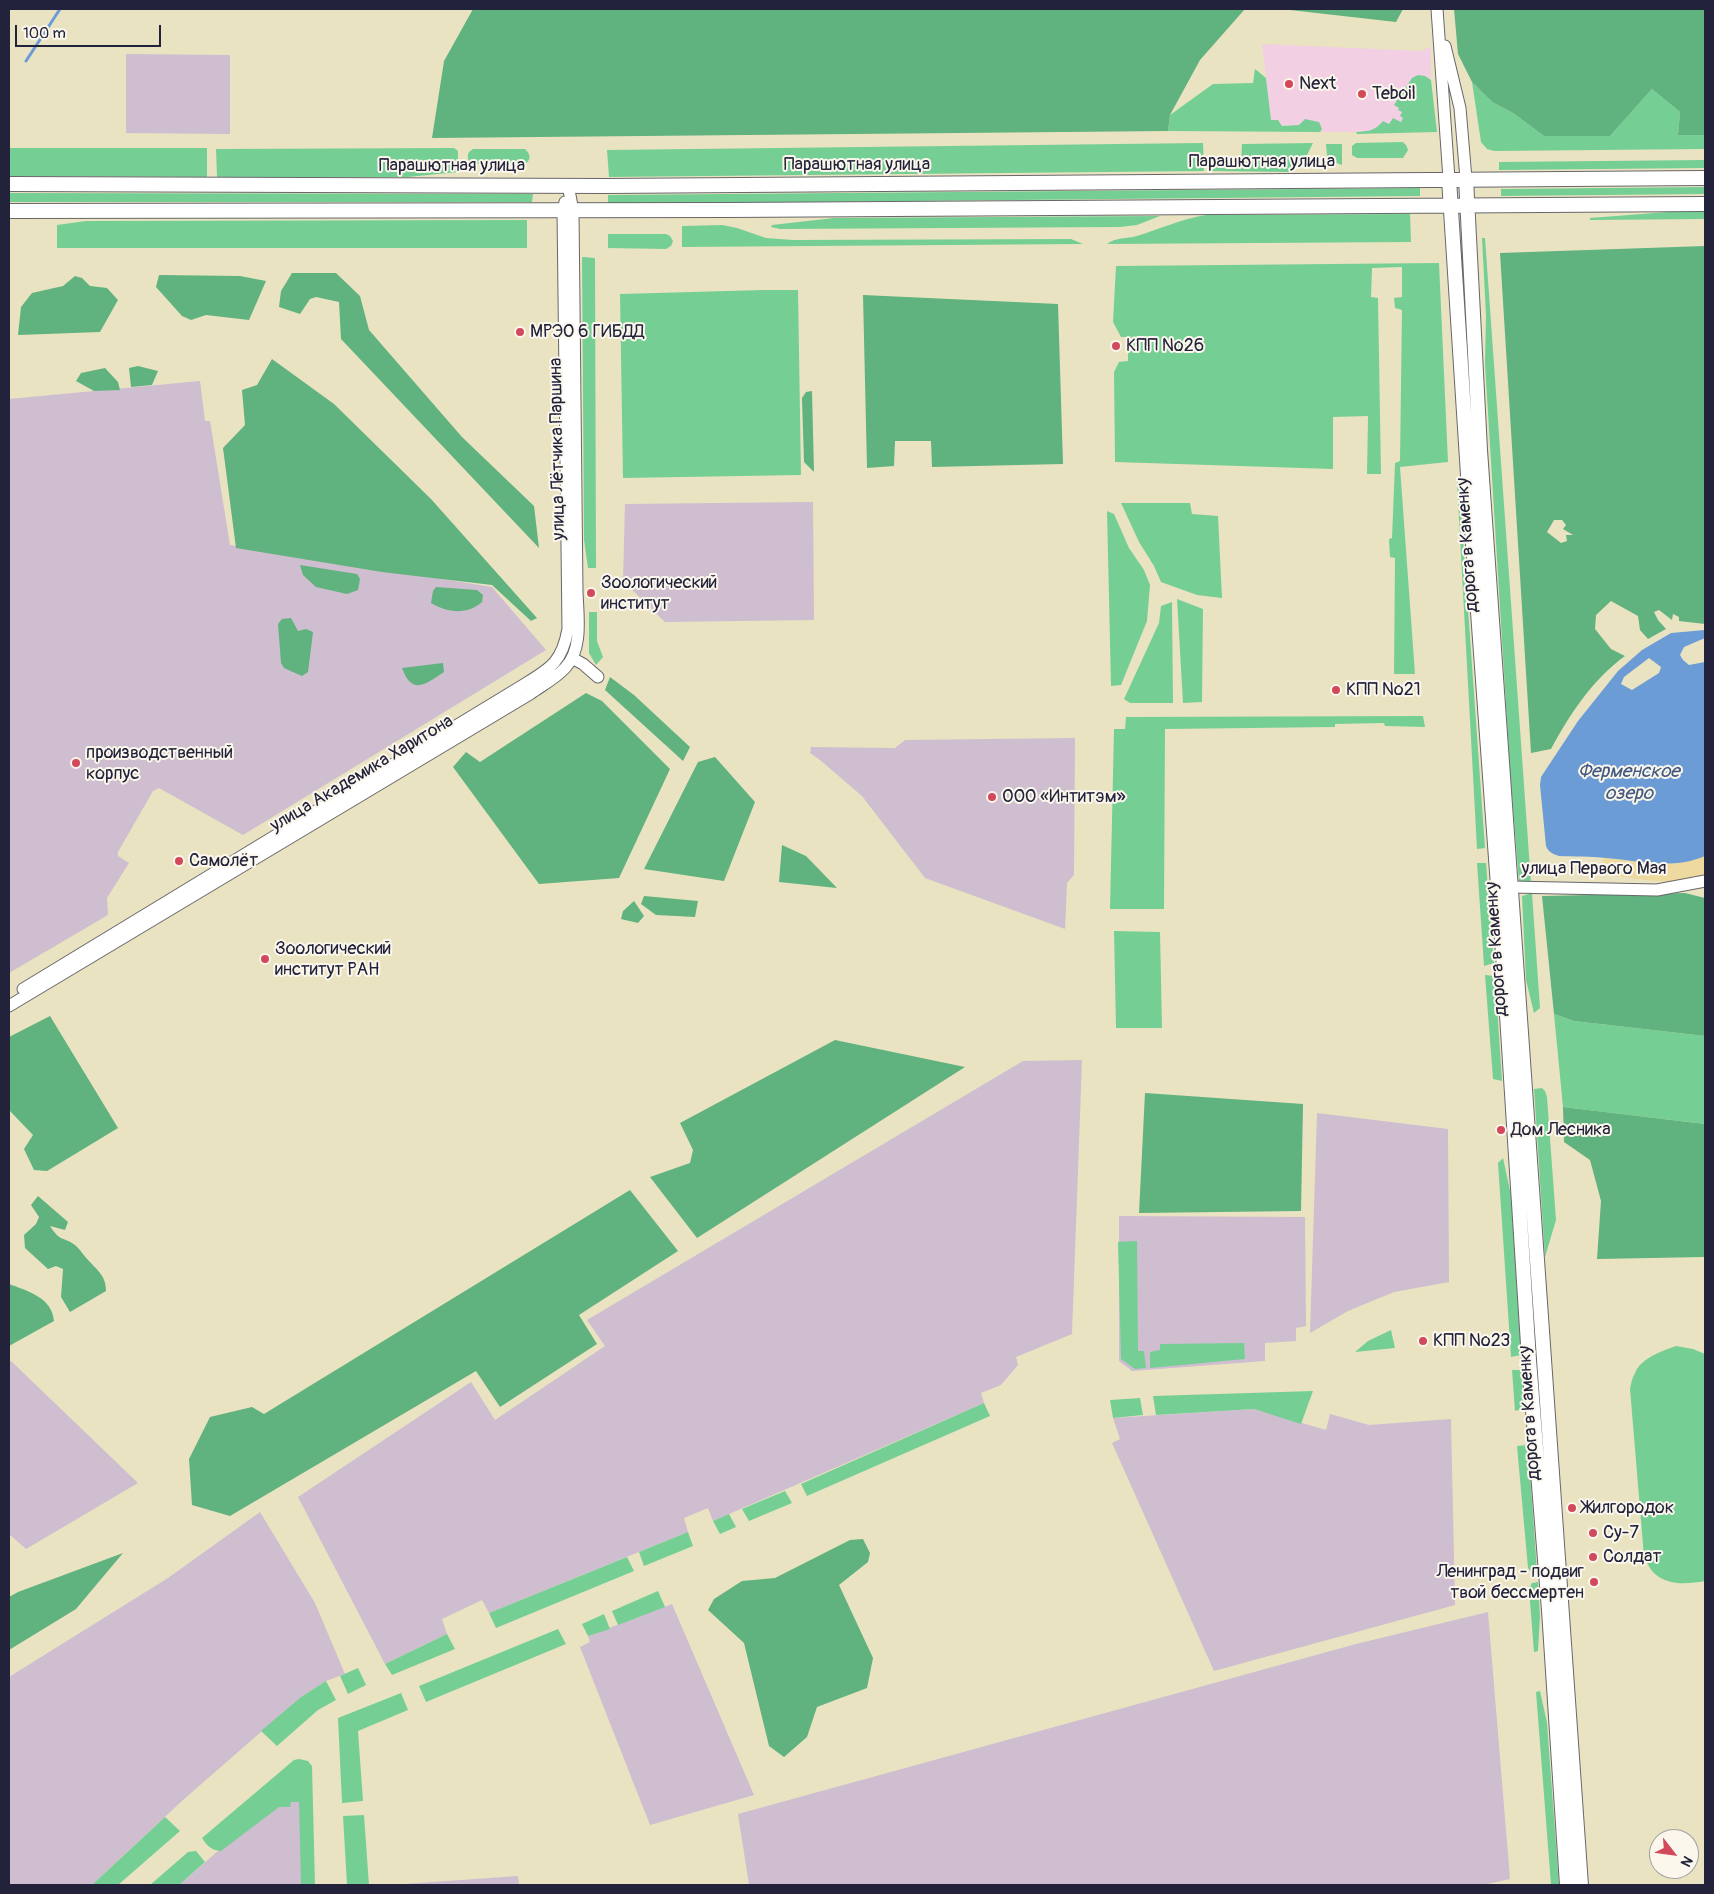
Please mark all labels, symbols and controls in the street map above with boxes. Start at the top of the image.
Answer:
scale bar [18,15,164,47]
text: 100 m [23,24,66,43]
place label: Next [1299,73,1336,95]
marker: Next [1283,78,1295,90]
place label: Teboil [1372,83,1416,105]
marker: Teboil [1356,88,1368,100]
street label: Парашютная улица [1189,151,1335,173]
street label: Парашютная улица [784,154,930,176]
street label: Парашютная улица [379,155,525,177]
place label: МРЭО 6 ГИБДД [530,321,644,343]
marker: МРЭО 6 ГИБДД [514,326,526,338]
place label: КПП №26 [1126,335,1204,357]
marker: КПП №26 [1110,340,1122,352]
street label: улица Лётчика Паршина [546,357,570,541]
street label: дорога в Каменку [1453,477,1483,613]
place label: Зоологический институт [601,572,717,614]
marker: Зоологический институт [585,587,597,599]
place label: КПП №21 [1346,679,1421,701]
marker: КПП №21 [1330,684,1342,696]
street label: улица Академика Харитона [267,711,457,837]
place label: производственный корпус [86,742,233,784]
marker: производственный корпус [70,757,82,769]
water label: Ферменское озеро [1578,761,1680,805]
place label: ООО «Интитэм» [1002,786,1126,808]
marker: ООО «Интитэм» [986,791,998,803]
place label: Самолёт [189,850,258,872]
marker: Самолёт [173,855,185,867]
street label: улица Первого Мая [1522,858,1666,880]
street label: дорога в Каменку [1482,881,1512,1017]
place label: Зоологический институт РАН [275,938,391,981]
marker: Зоологический институт РАН [259,953,271,965]
place label: Дом Лесника [1511,1119,1611,1141]
marker: Дом Лесника [1495,1124,1507,1136]
place label: КПП №23 [1433,1330,1510,1352]
marker: КПП №23 [1417,1335,1429,1347]
street label: дорога в Каменку [1515,1345,1545,1481]
place label: Жилгородок [1582,1497,1674,1519]
marker: Жилгородок [1566,1502,1578,1514]
place label: Су-7 [1603,1522,1639,1544]
marker: Су-7 [1587,1527,1599,1539]
place label: Солдат [1603,1546,1661,1568]
marker: Солдат [1587,1551,1599,1563]
place label: Ленинград - подвиг твой бессмертен [1436,1561,1584,1604]
marker: Ленинград - подвиг твой бессмертен [1588,1576,1600,1588]
north arrow [1649,1829,1699,1879]
text: N [1677,1853,1696,1870]

